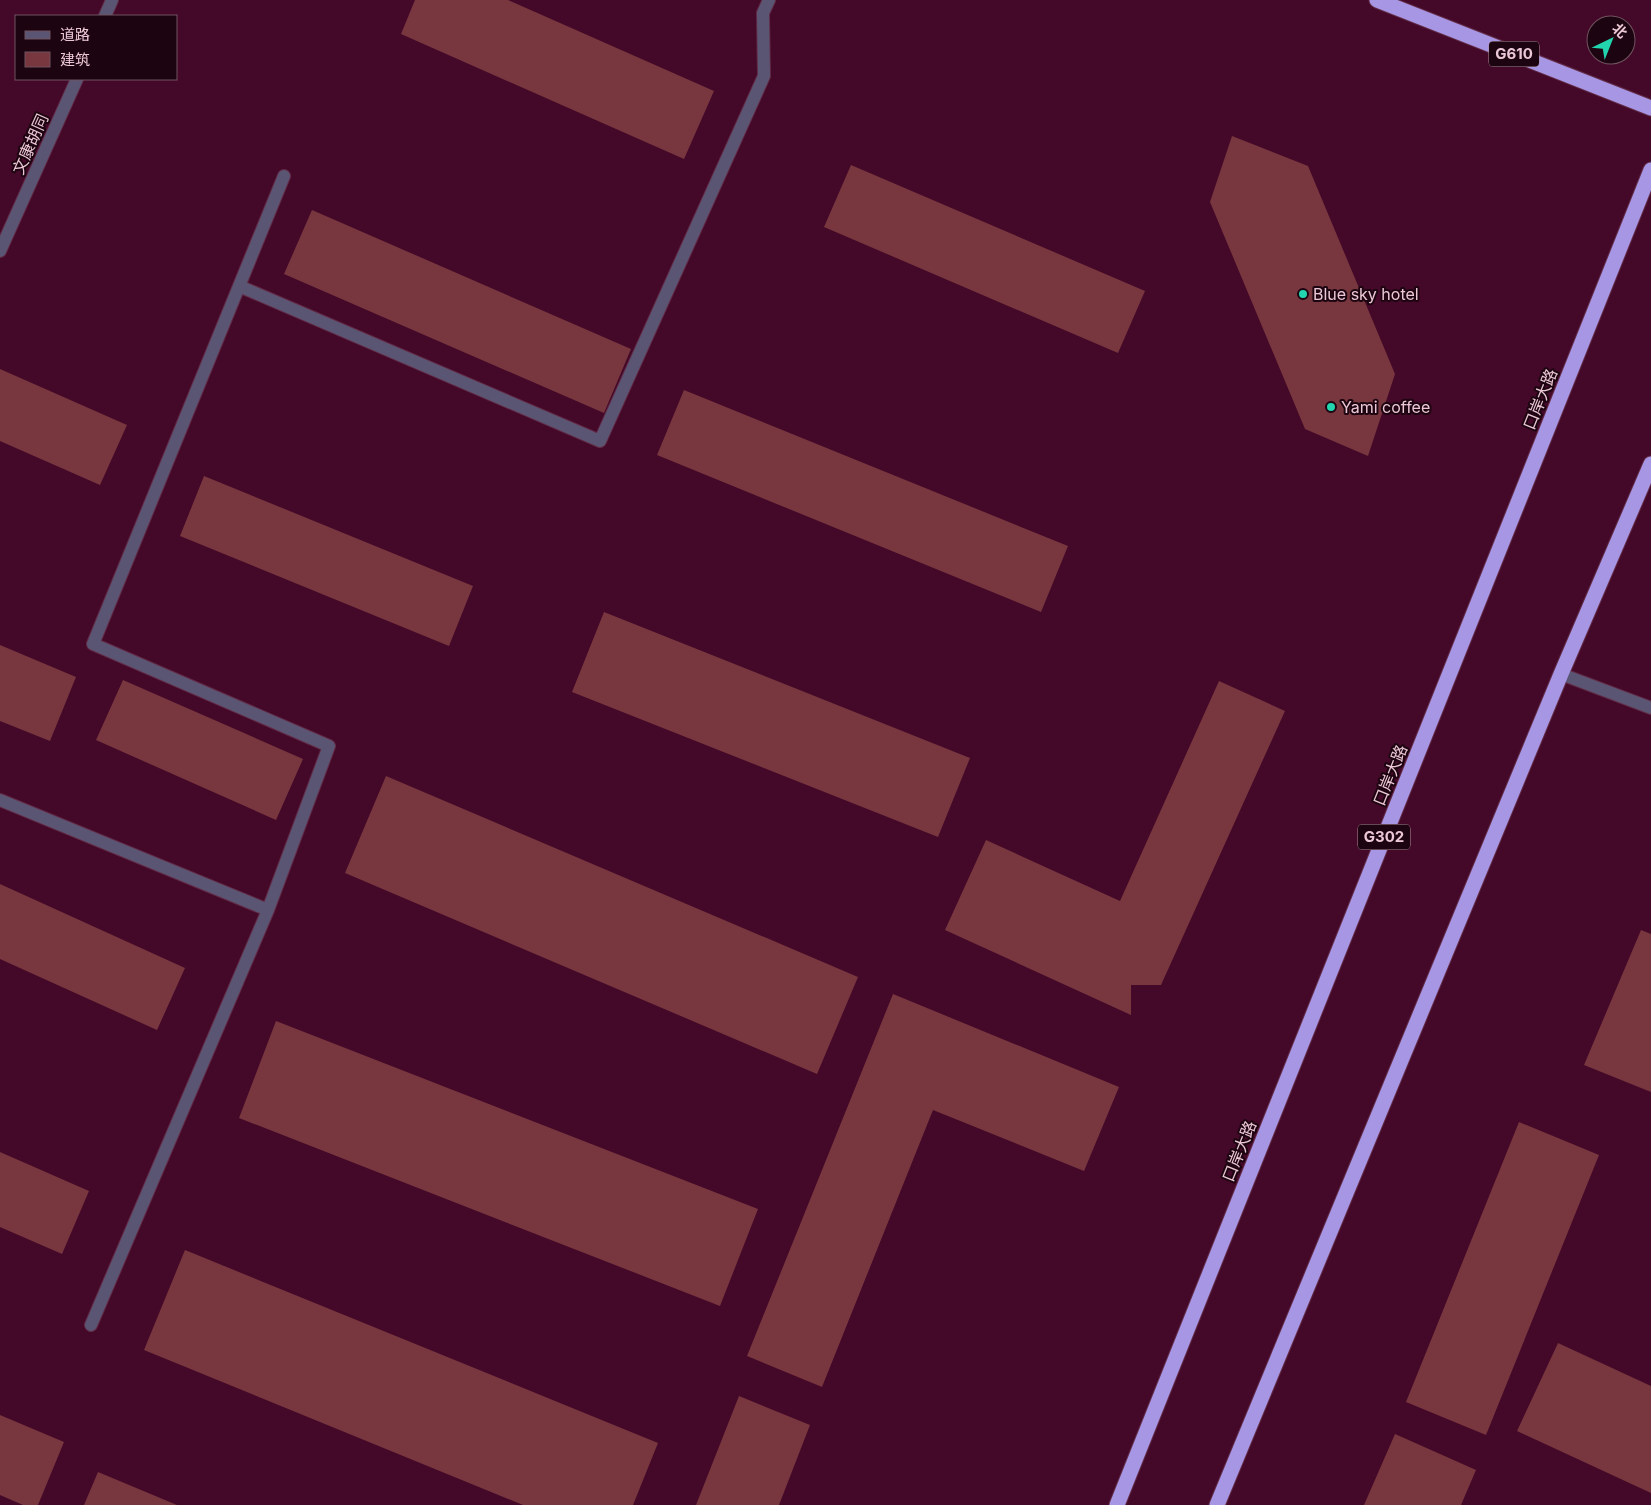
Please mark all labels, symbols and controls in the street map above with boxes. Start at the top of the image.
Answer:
legend [15,15,178,80]
north arrow [1586,15,1636,65]
text: 北 [1609,19,1631,41]
text: 道路 [60,25,90,44]
road number: G610 [1489,42,1539,66]
text: 建筑 [60,50,90,69]
street label: 文康胡同 [8,111,52,177]
place label: Blue sky hotel [1313,284,1419,304]
marker: Blue sky hotel [1297,288,1309,300]
street label: 口岸大路 [1519,366,1561,432]
place label: Yami coffee [1341,397,1430,417]
marker: Yami coffee [1325,401,1337,413]
street label: 口岸大路 [1369,742,1411,808]
road number: G302 [1358,824,1410,850]
street label: 口岸大路 [1218,1118,1260,1184]

